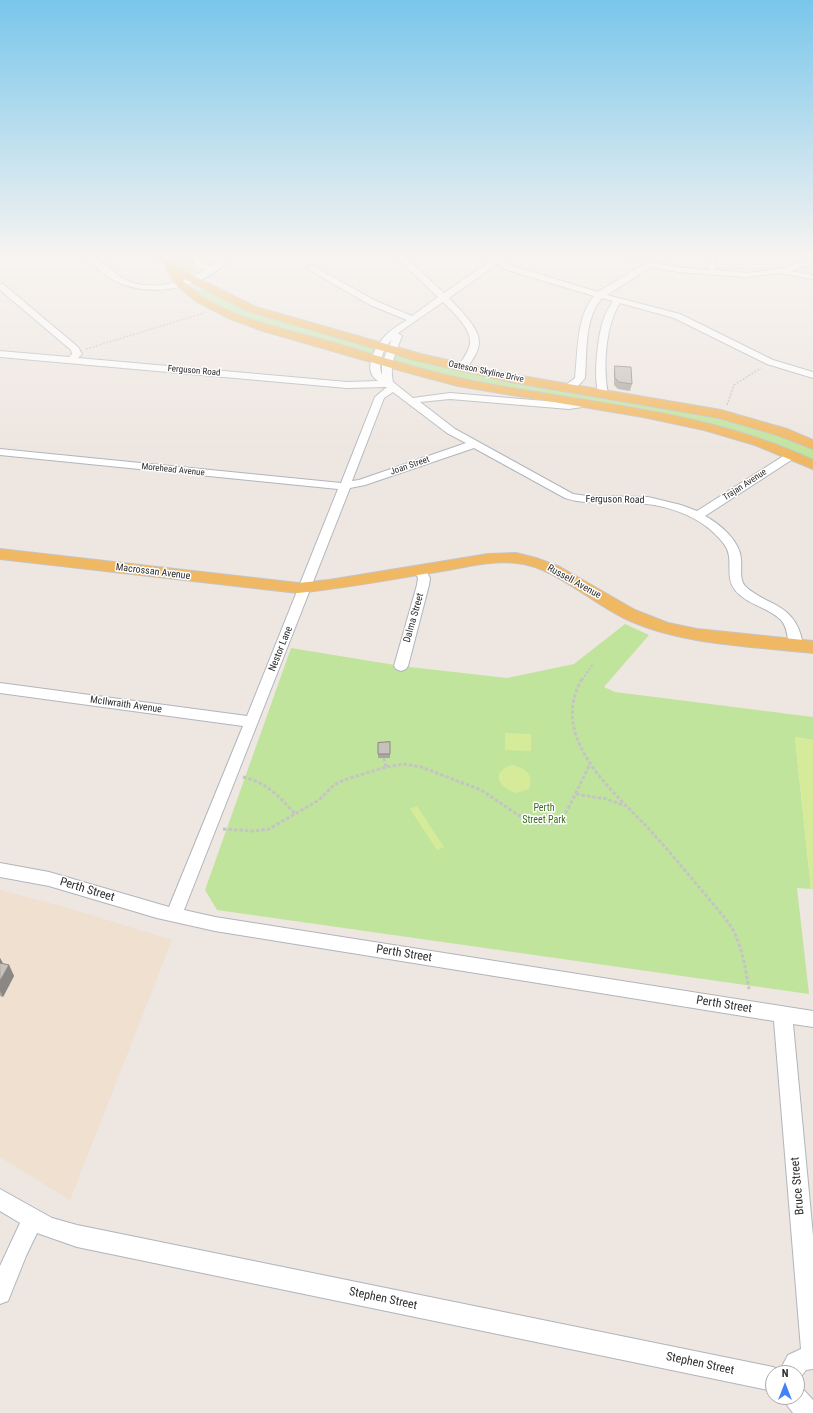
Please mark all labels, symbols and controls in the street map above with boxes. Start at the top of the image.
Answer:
street label: Oateson Skyline Drive [447,359,525,385]
street label: Ferguson Road [167,363,221,379]
street label: Joan Street [389,454,431,478]
street label: Morehead Avenue [141,461,205,479]
street label: Trajan Avenue [721,467,769,503]
street label: Ferguson Road [585,493,645,507]
street label: Macrossan Avenue [115,561,191,583]
street label: Russell Avenue [545,562,603,602]
street label: Dalma Street [401,592,427,644]
street label: Nestor Lane [266,625,296,673]
street label: McIlwraith Avenue [89,694,163,716]
park label: Perth Street Park [522,802,566,826]
street label: Perth Street [58,875,116,905]
street label: Perth Street [375,942,433,966]
street label: Perth Street [695,993,753,1017]
street label: Bruce Street [788,1156,808,1216]
street label: Stephen Street [348,1285,418,1313]
street label: Stephen Street [665,1350,735,1378]
north arrow [765,1365,805,1405]
text: N [782,1367,788,1380]

